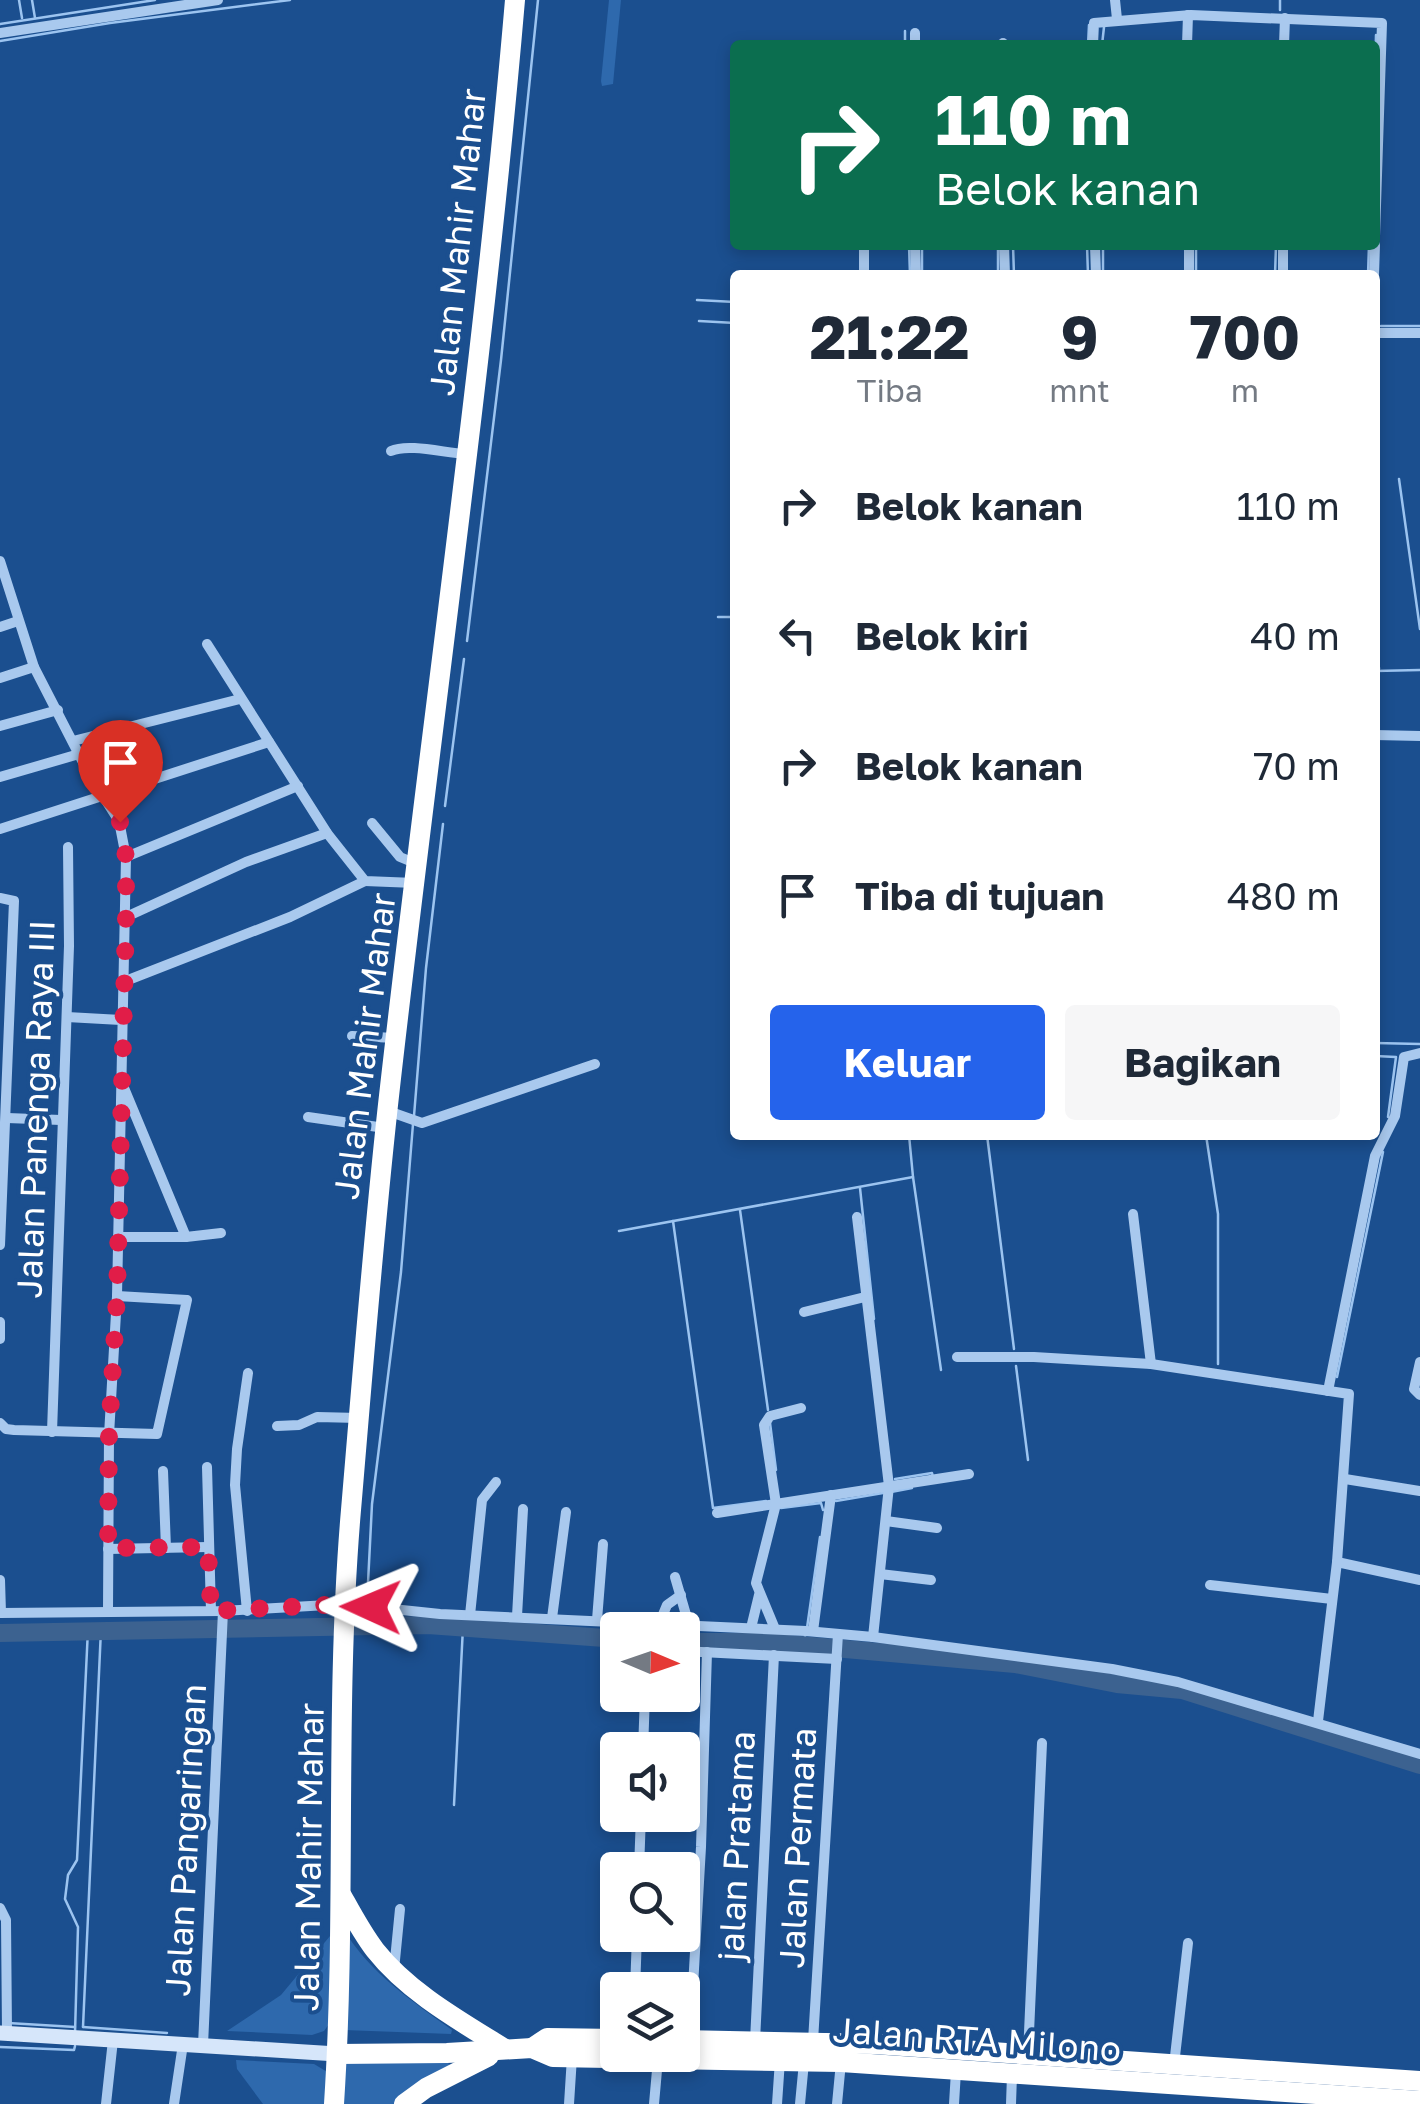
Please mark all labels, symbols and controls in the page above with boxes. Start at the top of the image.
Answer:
text: 110 m [935,76,1131,160]
icon: right [770,80,900,210]
street label: Jalan Mahir Mahar [420,86,494,398]
text: Belok kanan [935,161,1200,215]
text: 21:22 [810,300,970,372]
text: 9 [1061,300,1099,372]
text: 700 [1190,300,1300,372]
text: Tiba [857,371,923,409]
text: mnt [1049,371,1110,409]
text: m [1231,371,1259,409]
icon: right [770,478,825,533]
text: Belok kanan [855,483,1083,528]
text: 110 m [1236,483,1340,528]
icon: left [770,608,825,663]
text: Belok kiri [855,613,1029,658]
text: 40 m [1250,613,1340,658]
pin [78,720,163,823]
icon: arrive [93,735,148,790]
icon: right [770,738,825,793]
text: Belok kanan [855,743,1083,788]
text: 70 m [1253,743,1340,788]
icon: arrive [770,868,825,923]
text: Tiba di tujuan [855,873,1104,918]
text: 480 m [1227,873,1340,918]
street label: Jalan Mahir Mahar [324,890,404,1202]
street label: Jalan Panenga Raya III [7,919,63,1299]
button: Keluar [770,1005,1045,1120]
button: Bagikan [1065,1005,1340,1120]
position arrow [319,1555,423,1659]
north arrow [600,1612,700,1712]
map controls [600,1612,700,2072]
street label: Jalan Pangaringan [156,1683,214,1997]
street label: Jalan Mahir Mahar [284,1702,332,2012]
street label: Jalan Permata [770,1726,824,1970]
street label: jalan Pratama [709,1730,763,1964]
button: sound [600,1732,700,1832]
button: search [600,1852,700,1952]
button: layers [600,1972,700,2072]
street label: Jalan RTA Milono [831,2008,1123,2070]

